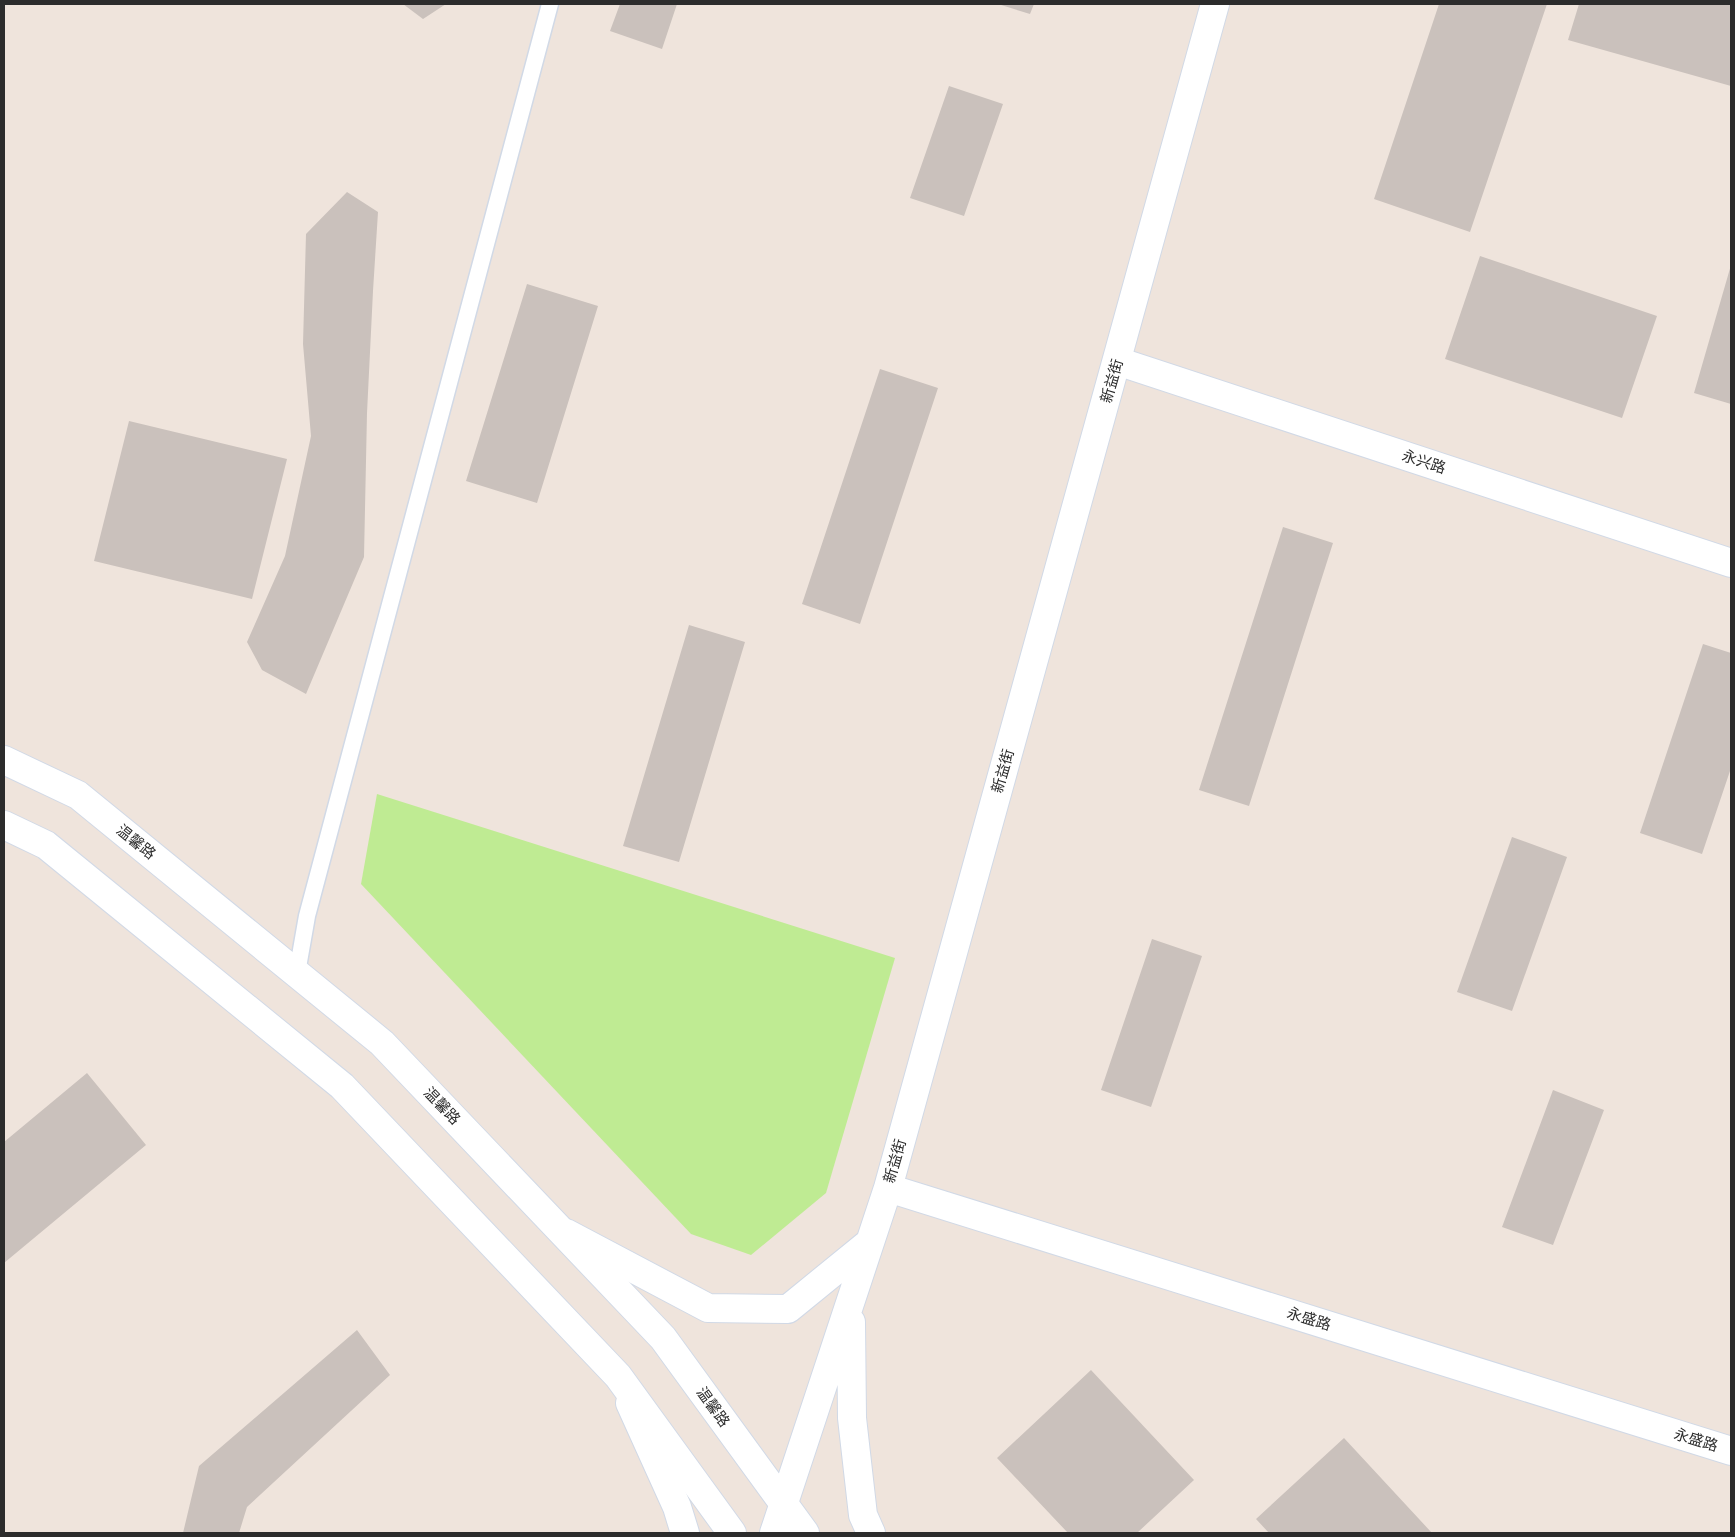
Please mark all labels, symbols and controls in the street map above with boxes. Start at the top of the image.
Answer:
street label: 新益街 [1097,357,1127,405]
street label: 永兴路 [1400,446,1448,478]
street label: 新益街 [988,747,1018,795]
street label: 温馨路 [113,821,159,863]
street label: 温馨路 [420,1084,464,1128]
street label: 新益街 [880,1137,910,1185]
street label: 永盛路 [1285,1304,1333,1334]
street label: 温馨路 [692,1384,734,1430]
street label: 永盛路 [1672,1425,1720,1455]

